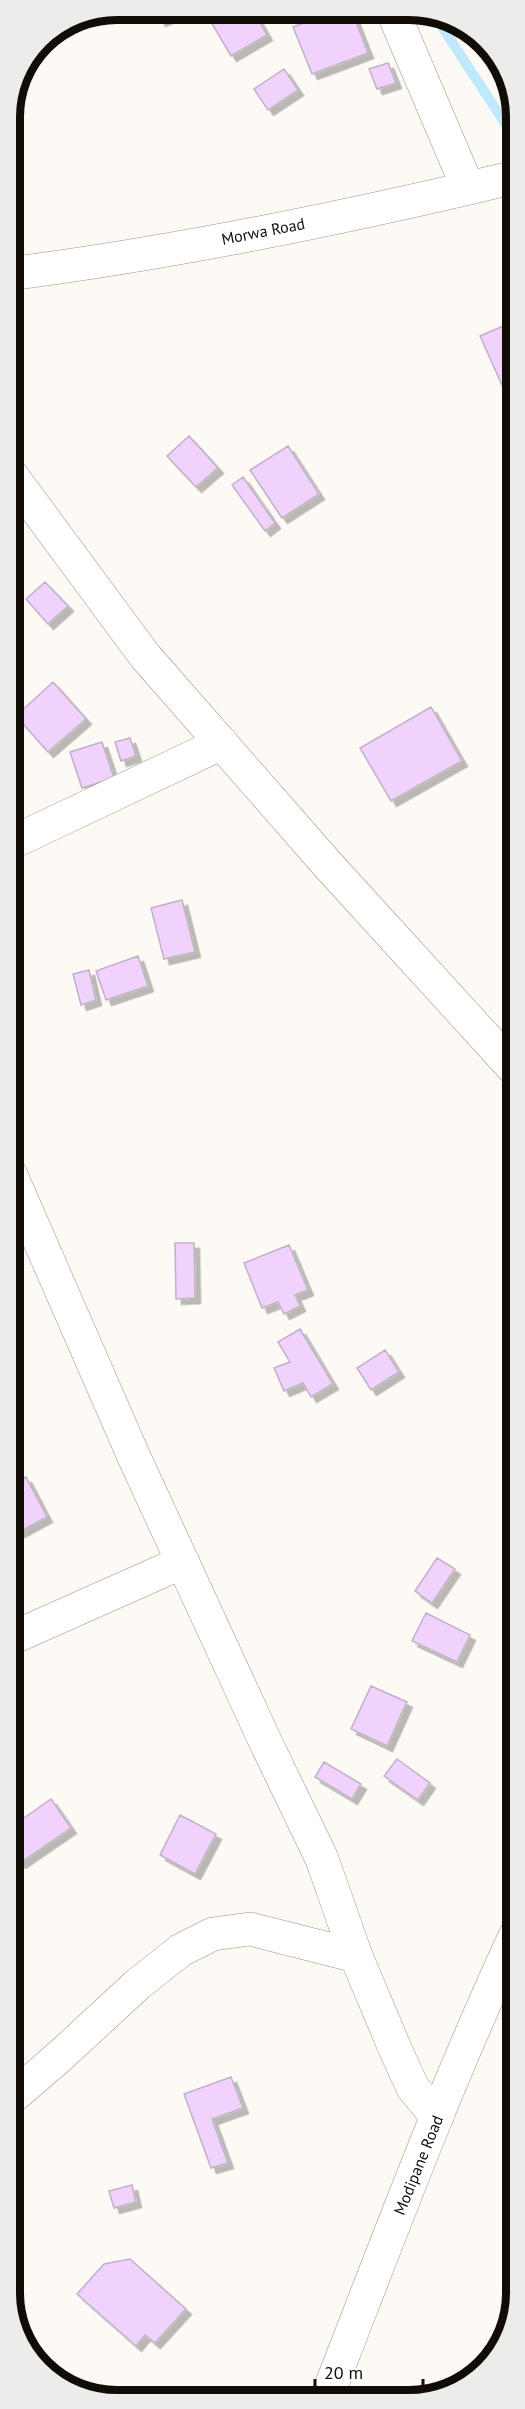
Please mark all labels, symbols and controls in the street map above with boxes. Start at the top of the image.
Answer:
street label: Morwa Road [220,213,306,249]
street label: Modipane Road [389,2112,447,2218]
scale bar [315,2352,423,2390]
text: 20 m [324,2361,363,2384]

